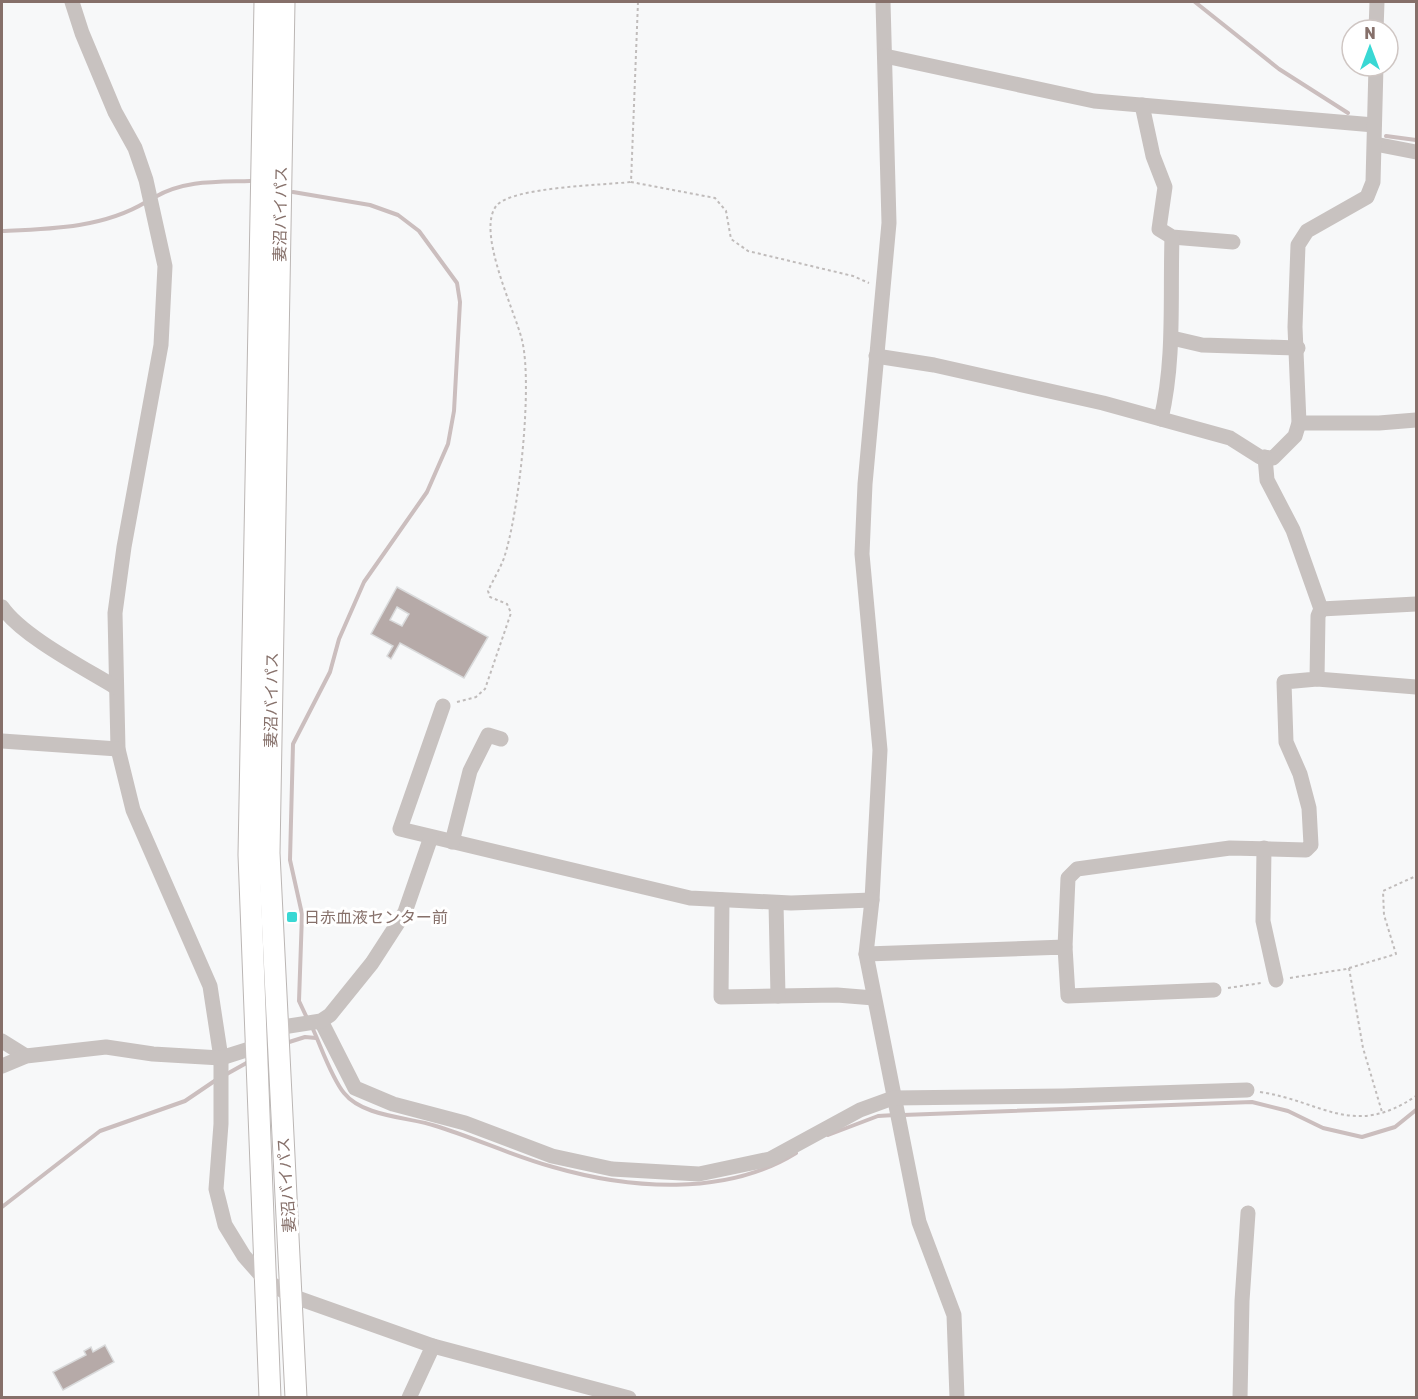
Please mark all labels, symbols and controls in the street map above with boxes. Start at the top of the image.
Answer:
north arrow [1340,18,1400,78]
text: N [1364,24,1376,43]
street label: 妻沼バイパス [270,166,291,262]
street label: 妻沼バイパス [261,652,282,748]
place label: 日赤血液センター前 [304,908,448,927]
marker: 日赤血液センター前 [285,910,299,924]
street label: 妻沼バイパス [274,1137,299,1233]

